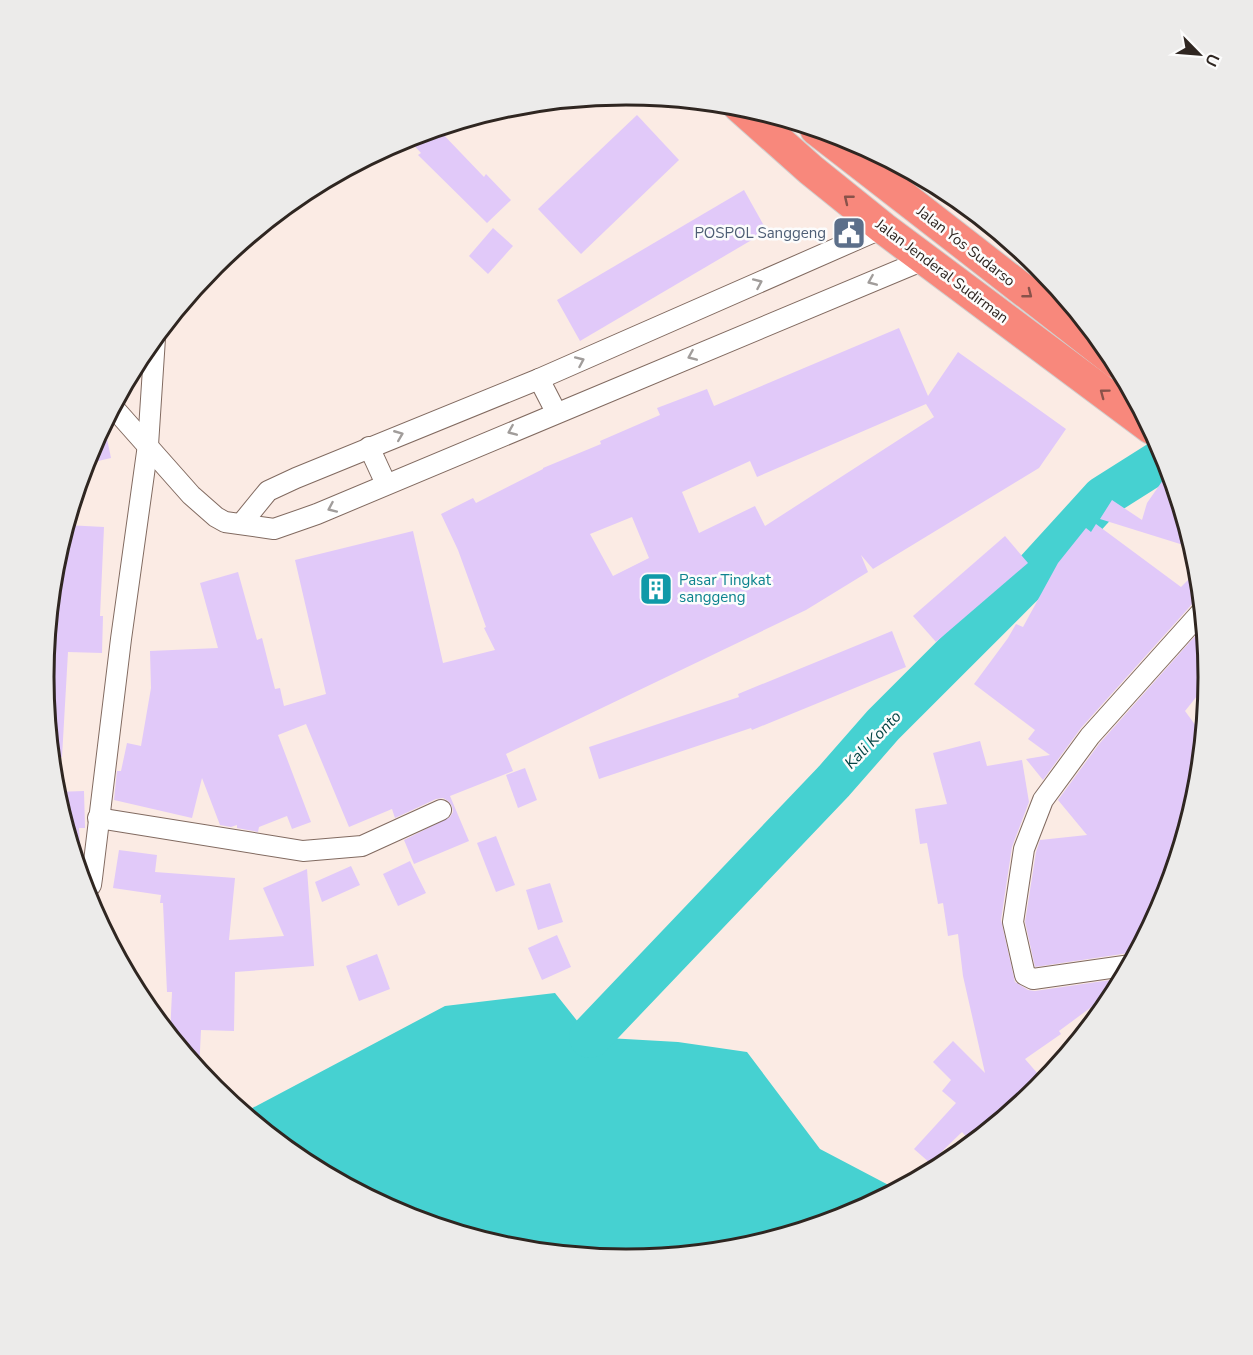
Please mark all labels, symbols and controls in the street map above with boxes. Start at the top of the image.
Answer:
north arrow [1169,24,1229,84]
text: U [1199,50,1224,70]
one-way arrow [844,196,855,207]
street label: Jalan Yos Sudarso [912,201,1019,291]
street label: Jalan Jenderal Sudirman [871,214,1013,328]
public building icon: POSPOL Sanggeng [831,215,867,251]
place label: POSPOL Sanggeng [694,223,826,243]
one-way arrow [867,274,878,286]
one-way arrow [752,278,763,290]
one-way arrow [1021,287,1032,298]
one-way arrow [687,349,698,361]
one-way arrow [573,357,584,369]
one-way arrow [1100,389,1111,400]
one-way arrow [507,424,518,436]
one-way arrow [393,430,404,442]
one-way arrow [328,501,339,513]
place label: Pasar Tingkat sanggeng [679,570,772,607]
building icon: Pasar Tingkat sanggeng [638,571,674,607]
water label: Kali Konto [840,706,906,774]

